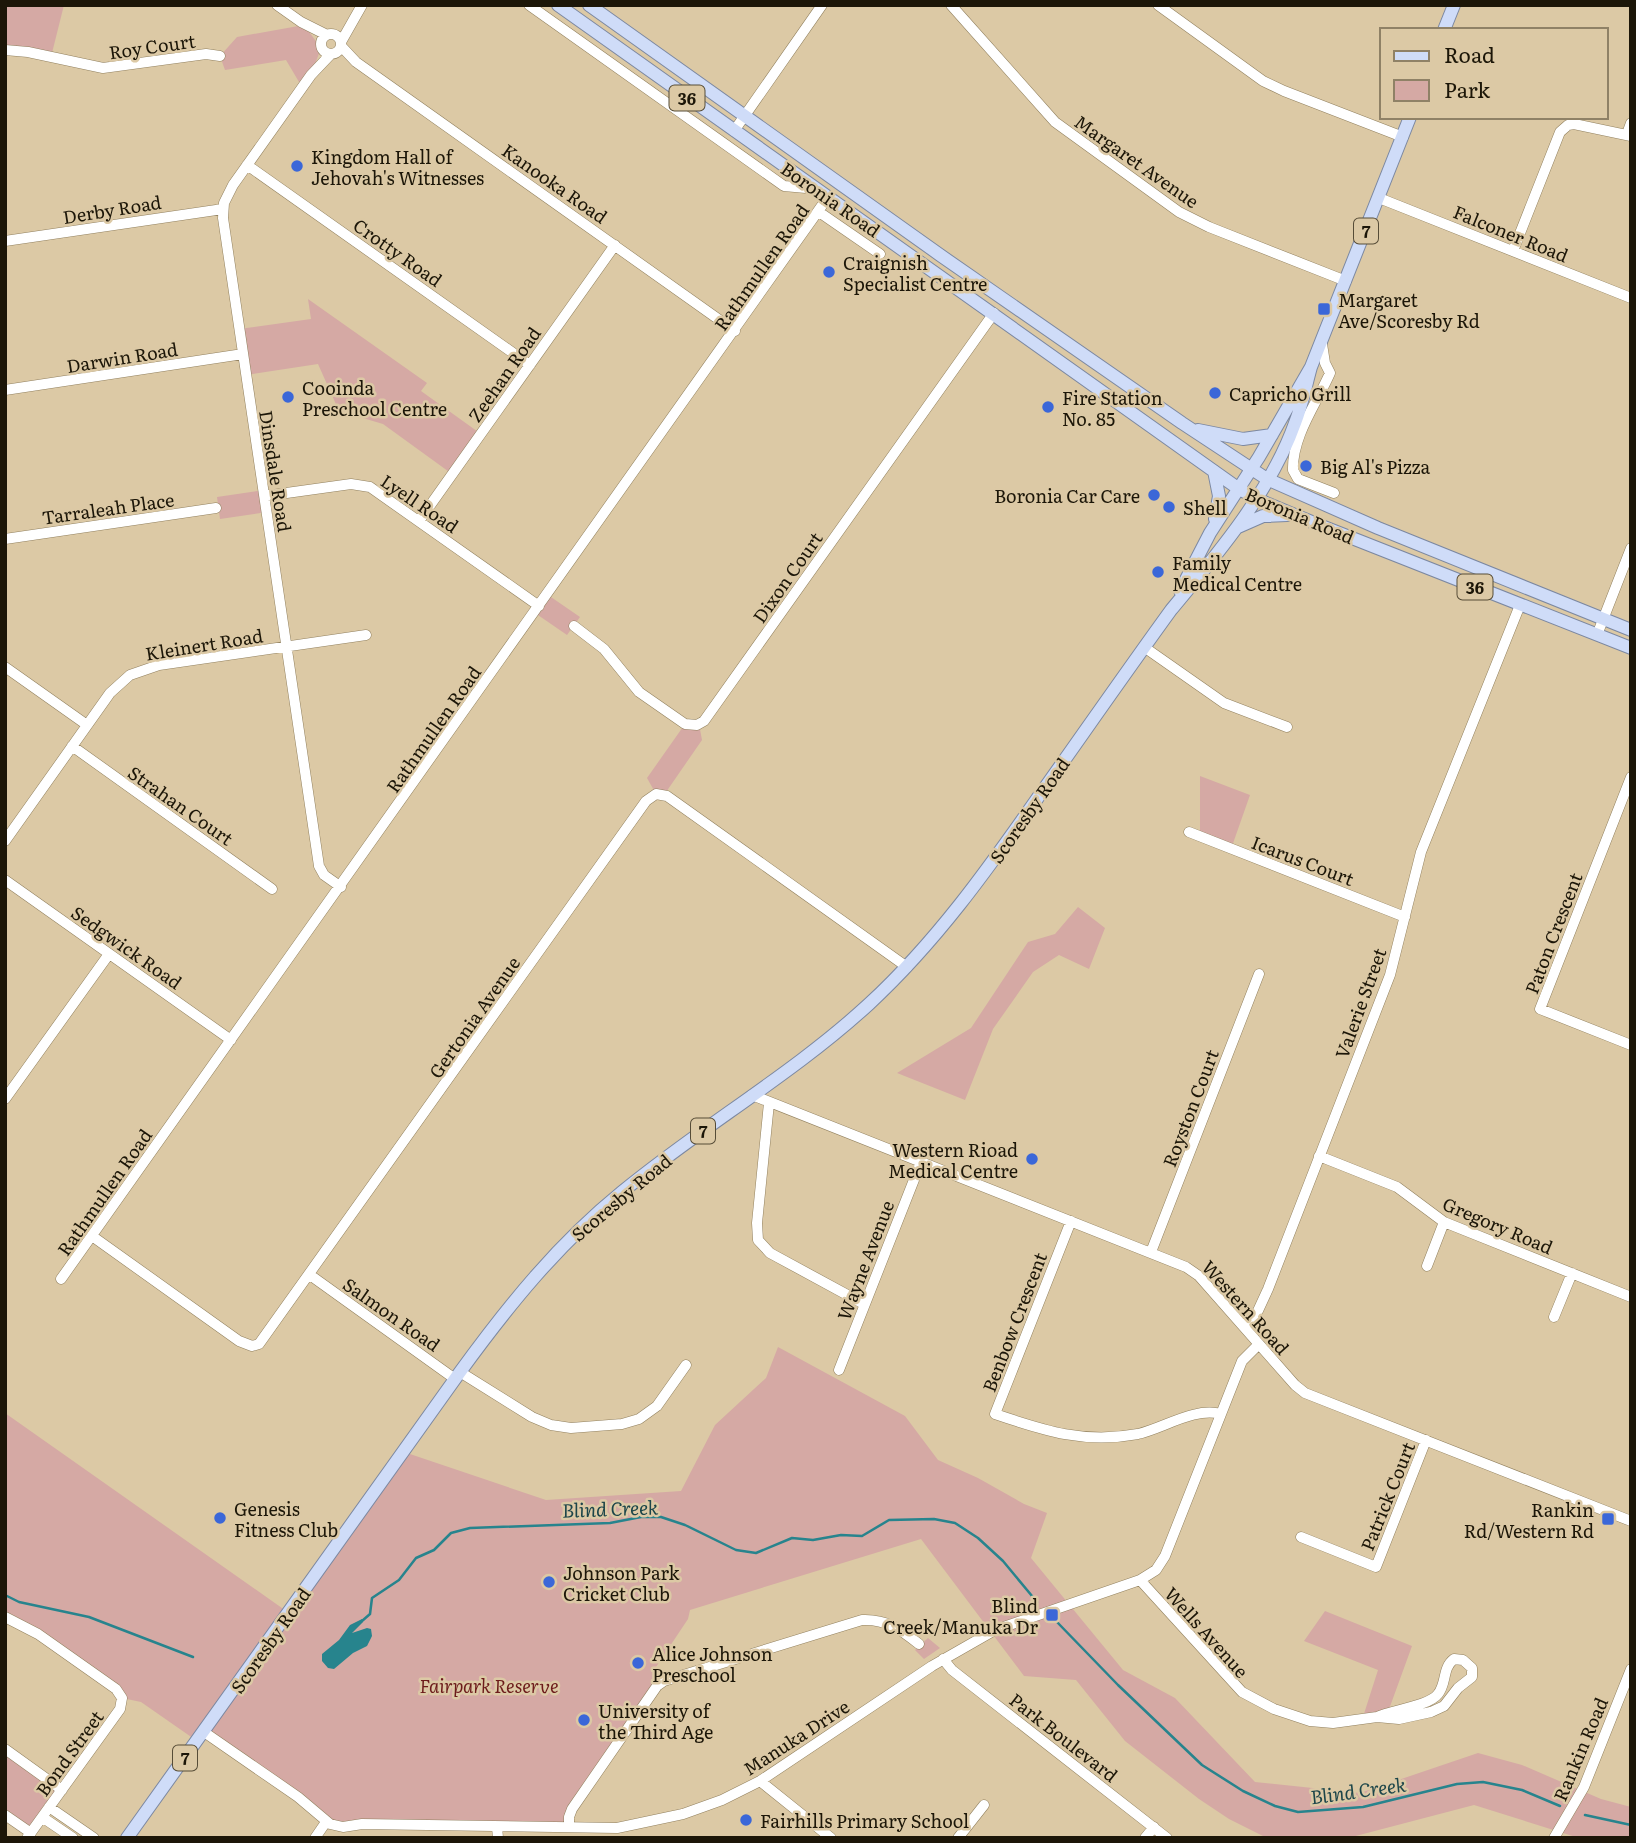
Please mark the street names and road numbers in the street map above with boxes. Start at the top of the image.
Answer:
street label: Roy Court [107,26,198,65]
road number: 36 [670,86,704,110]
street label: Margaret Avenue [1069,108,1205,214]
street label: Kanooka Road [497,137,613,229]
street label: Boronia Road [776,155,886,243]
street label: Derby Road [61,188,163,230]
street label: Rathmullen Road [707,198,815,336]
street label: Falconer Road [1449,198,1573,268]
street label: Crotty Road [348,211,448,293]
road number: 7 [1354,218,1378,244]
street label: Zeehan Road [461,321,547,427]
street label: Darwin Road [64,335,180,379]
street label: Dinsdale Road [253,408,299,534]
street label: Lyell Road [376,467,464,539]
street label: Boronia Road [1241,480,1359,550]
street label: Tarraleah Place [40,485,176,531]
street label: Dixon Court [746,525,829,628]
road number: 36 [1458,574,1492,600]
street label: Kleinert Road [143,621,265,667]
street label: Rathmullen Road [379,660,487,798]
street label: Scoresby Road [983,752,1075,868]
street label: Strahan Court [123,759,240,852]
street label: Icarus Court [1248,828,1359,892]
street label: Paton Crescent [1517,868,1589,998]
street label: Sedgwick Road [66,899,188,995]
street label: Valerie Street [1328,943,1393,1062]
street label: Gertonia Avenue [422,951,526,1083]
street label: Royston Court [1155,1045,1225,1171]
road number: 7 [691,1119,715,1144]
street label: Rathmullen Road [50,1123,158,1261]
street label: Scoresby Road [565,1147,677,1247]
street label: Gregory Road [1439,1190,1557,1260]
street label: Wayne Avenue [830,1196,900,1324]
street label: Benbow Crescent [975,1248,1053,1396]
street label: Western Road [1196,1254,1296,1360]
street label: Salmon Road [338,1270,446,1358]
street label: Patrick Court [1353,1437,1421,1554]
street label: Wells Avenue [1159,1581,1255,1683]
street label: Scoresby Road [224,1582,316,1698]
street label: Park Boulevard [1004,1686,1124,1788]
street label: Manuka Drive [738,1693,854,1781]
street label: Rankin Road [1546,1693,1614,1805]
street label: Bond Street [29,1704,110,1801]
road number: 7 [173,1746,197,1770]

